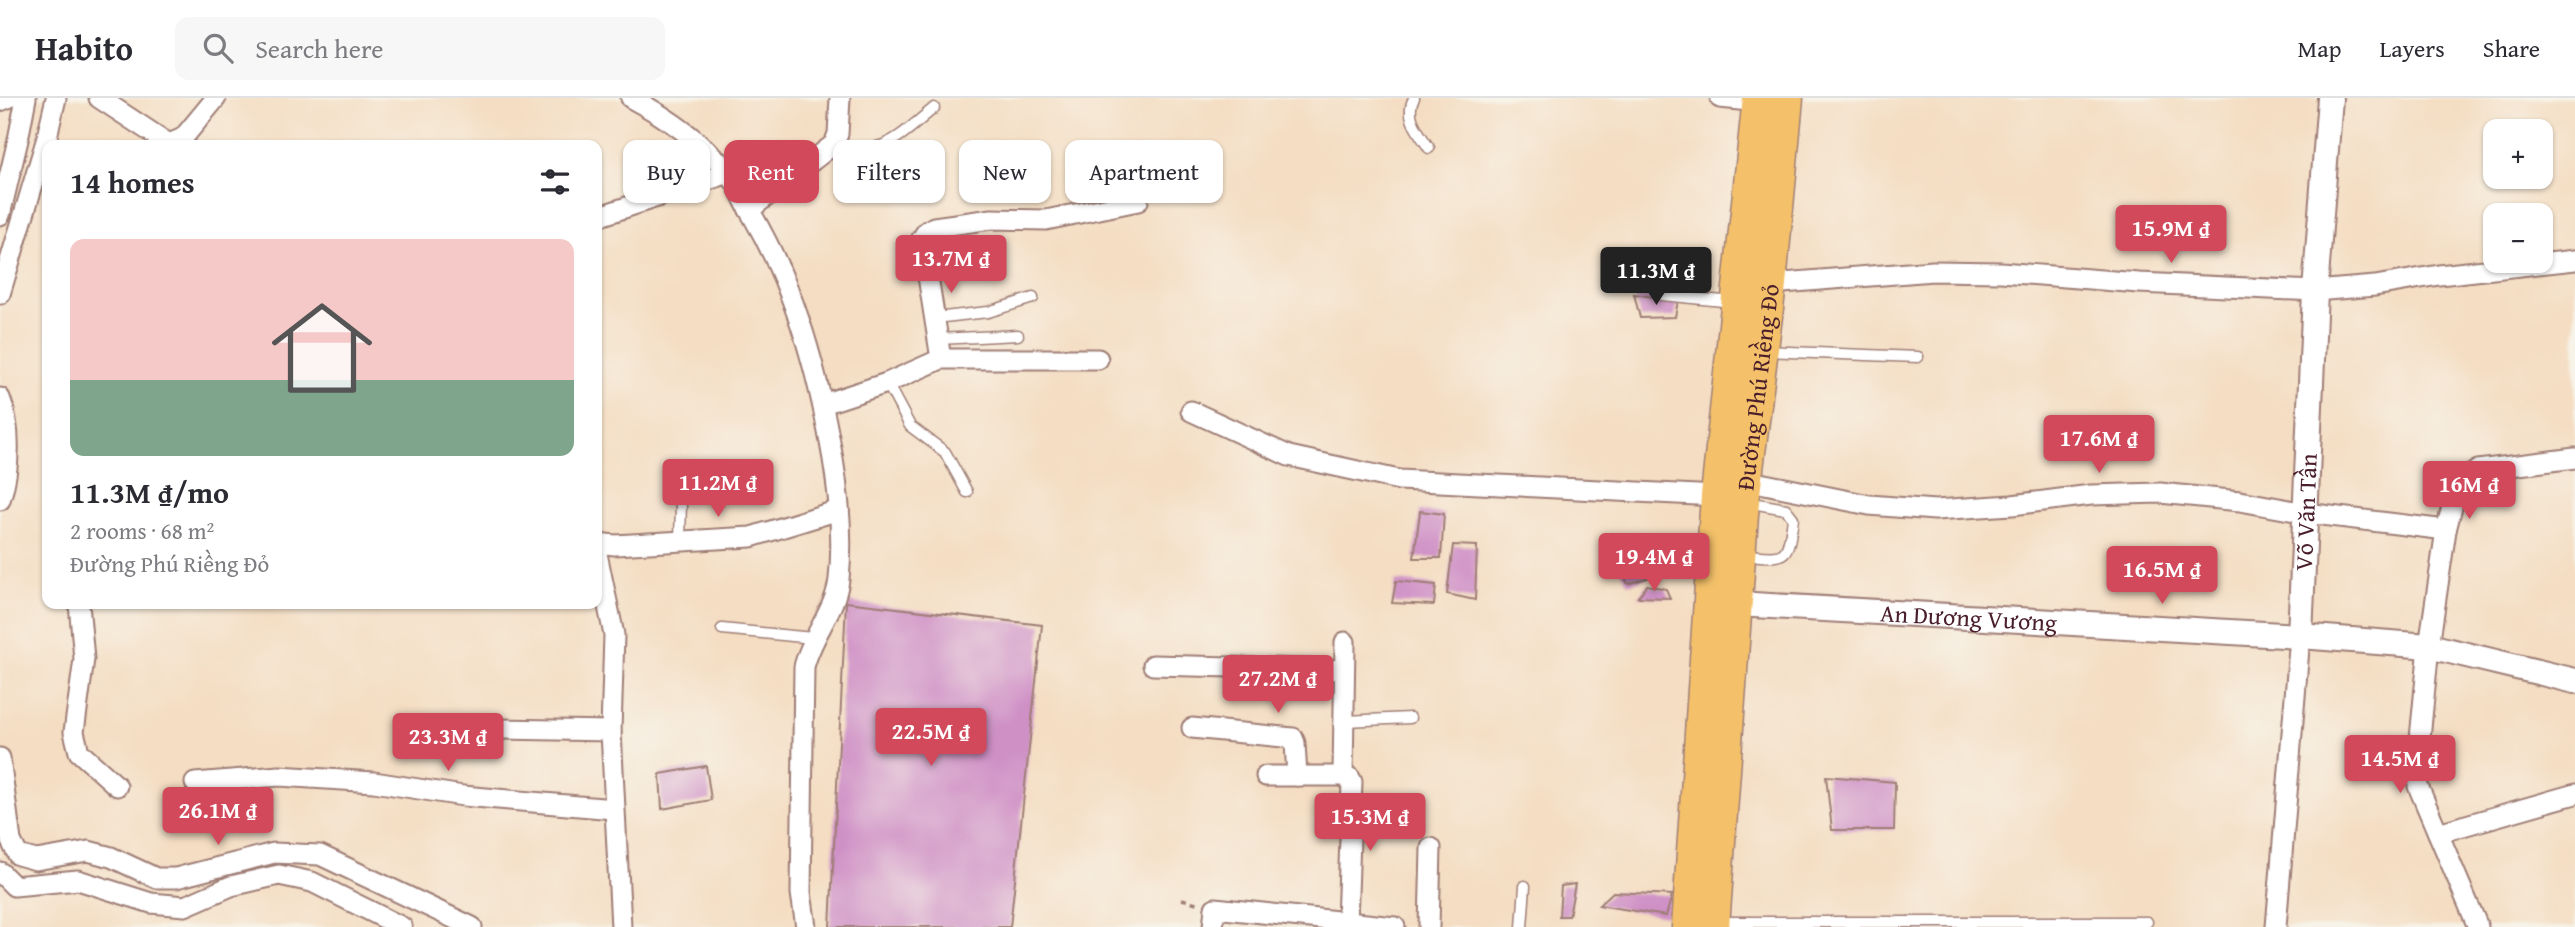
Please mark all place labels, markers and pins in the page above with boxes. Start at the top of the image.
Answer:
pin: 15.9M ₫ [2106,206,2236,265]
pin: 13.7M ₫ [886,236,1016,295]
pin: 11.3M ₫ [1591,248,1721,307]
pin: 17.6M ₫ [2034,416,2164,475]
pin: 11.2M ₫ [653,460,783,519]
pin: 16M ₫ [2420,462,2518,521]
pin: 19.4M ₫ [1589,533,1719,593]
pin: 16.5M ₫ [2097,546,2227,606]
pin: 27.2M ₫ [1213,656,1343,715]
pin: 22.5M ₫ [866,708,996,768]
pin: 23.3M ₫ [383,714,513,773]
pin: 14.5M ₫ [2335,736,2465,795]
pin: 26.1M ₫ [153,788,283,847]
pin: 15.3M ₫ [1305,794,1435,853]

